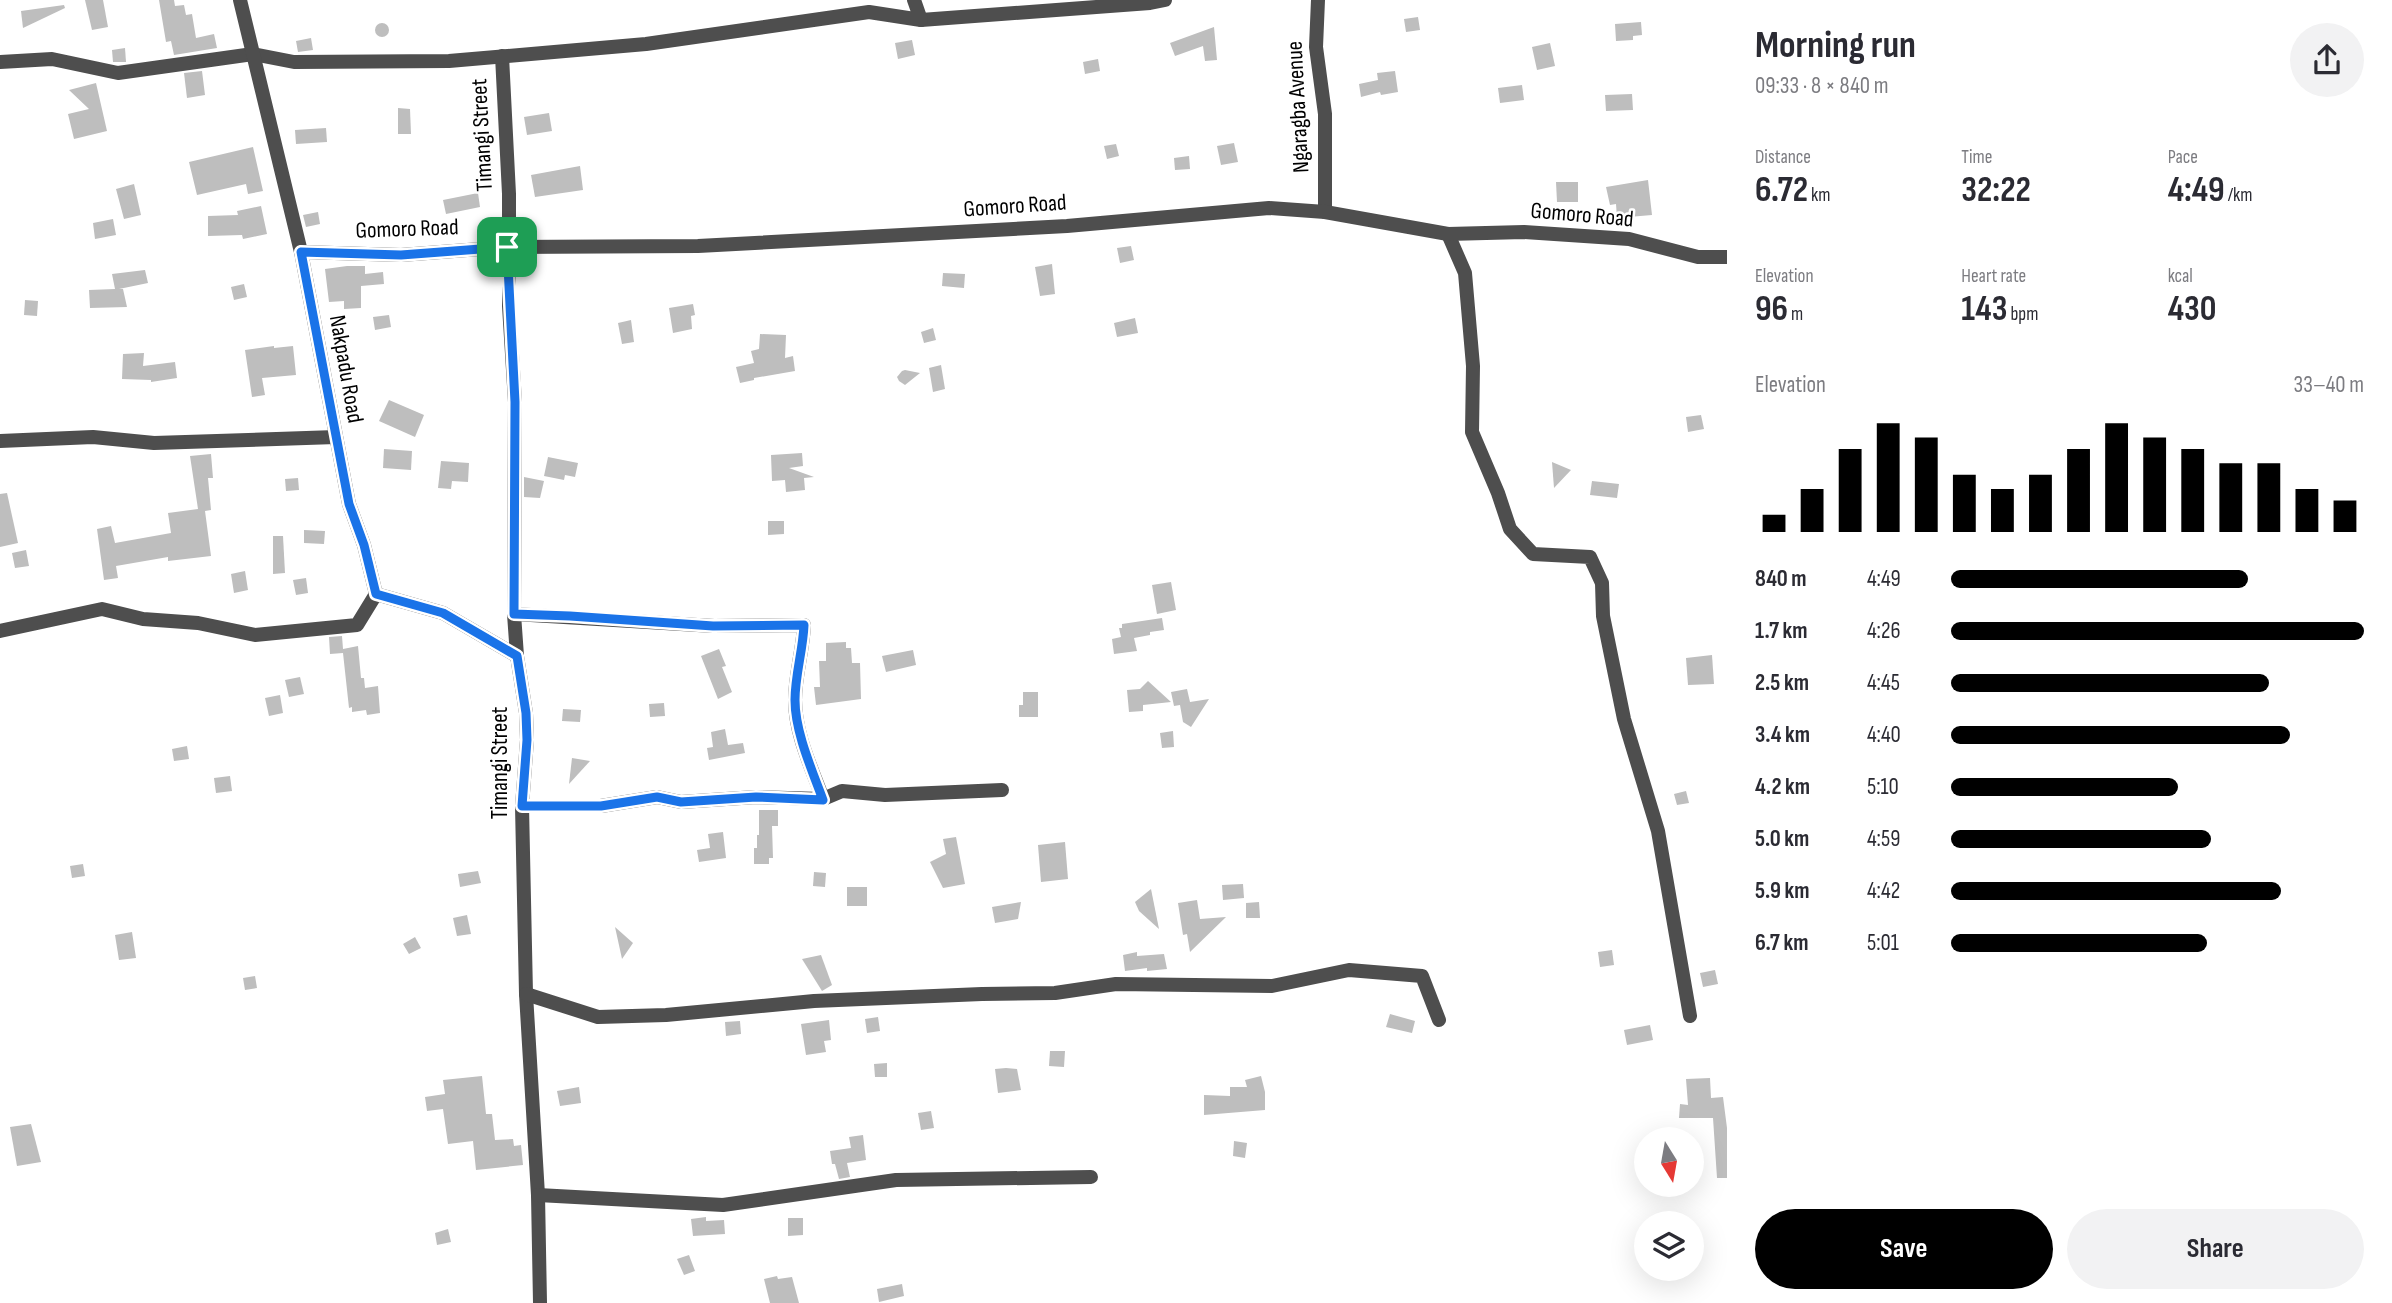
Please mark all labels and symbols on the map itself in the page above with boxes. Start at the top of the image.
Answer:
street label: Ngaragba Avenue [1281,40,1315,174]
street label: Timangi Street [465,78,499,192]
street label: Gomoro Road [963,188,1067,224]
street label: Gomoro Road [1529,197,1635,233]
street label: Gomoro Road [355,213,459,245]
pin [477,217,537,277]
street label: Nakpadu Road [323,313,369,425]
street label: Timangi Street [486,707,514,819]
north arrow [1634,1127,1704,1197]

